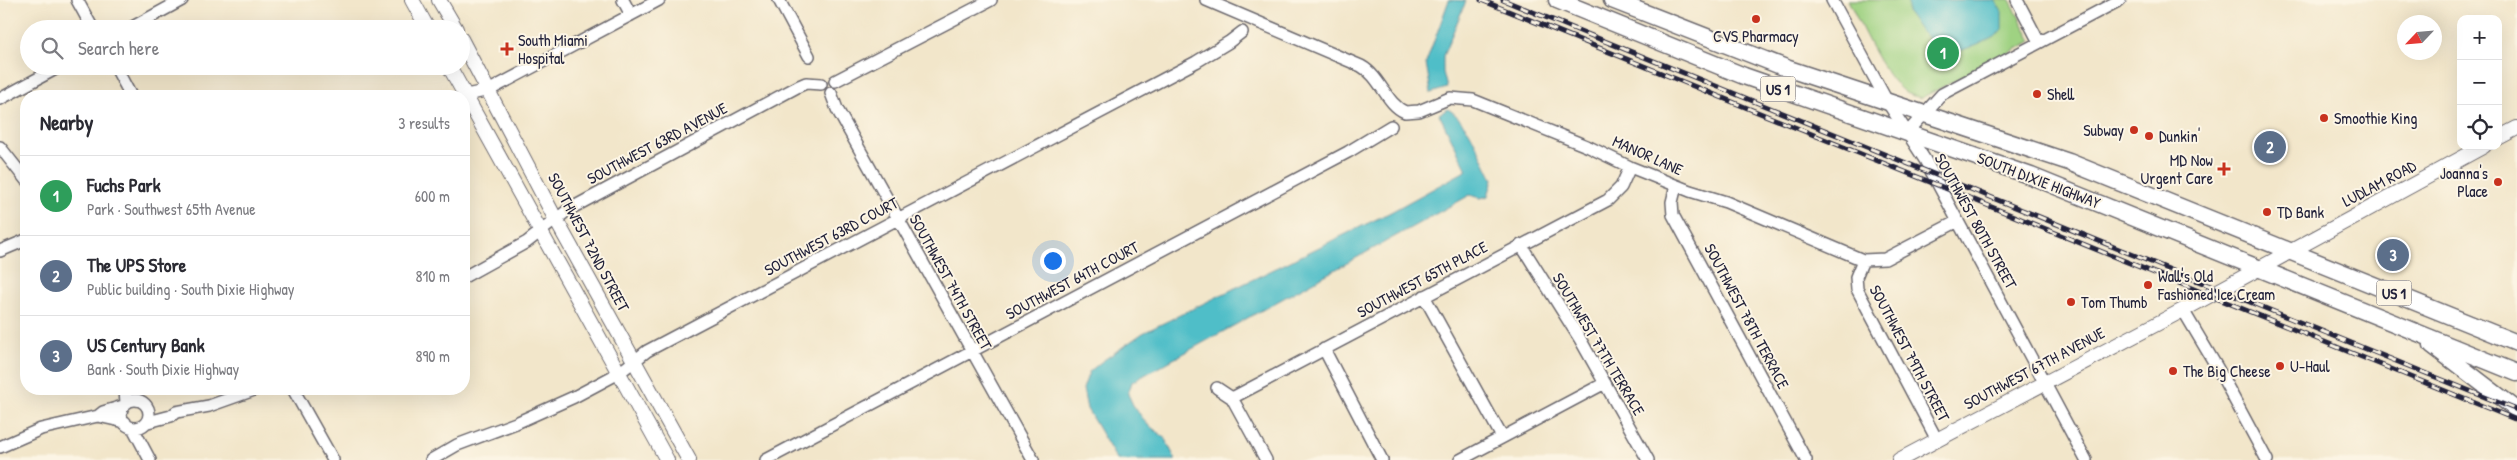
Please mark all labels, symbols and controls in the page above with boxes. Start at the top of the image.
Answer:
marker: CVS Pharmacy [1750,13,1762,25]
north arrow [2397,15,2442,60]
map controls [2457,15,2502,150]
button: + [2457,15,2502,60]
search box [20,20,470,75]
place label: CVS Pharmacy [1713,25,1799,47]
place label: South Miami Hospital [518,29,588,69]
icon: search [38,34,66,62]
pin: 1 [1927,34,1959,72]
text: Search here [78,35,159,61]
marker: South Miami Hospital [500,42,514,56]
button: − [2457,60,2502,105]
road number: US 1 [1760,76,1796,102]
place label: Shell [2047,83,2074,105]
marker: Shell [2031,88,2043,100]
street label: SOUTHWEST 63RD AVENUE [583,97,731,189]
button: locate [2457,105,2502,150]
place label: Smoothie King [2334,107,2417,129]
text: Nearby [40,108,93,137]
text: 3 results [398,112,450,134]
marker: Smoothie King [2318,112,2330,124]
place label: Subway [2083,119,2124,141]
marker: Subway [2128,124,2140,136]
place label: Dunkin' [2159,125,2200,147]
pin: 2 [2254,128,2286,166]
street label: MANOR LANE [1609,130,1687,180]
marker: Dunkin' [2143,130,2155,142]
street label: SOUTH DIXIE HIGHWAY [1974,146,2104,214]
street label: SOUTHWEST 80TH STREET [1930,149,2023,293]
place label: MD Now Urgent Care [2141,149,2214,189]
street label: LUDLAM ROAD [2338,154,2420,212]
marker: MD Now Urgent Care [2217,162,2231,176]
place label: Joanna's Place [2440,162,2489,202]
street label: SOUTHWEST 72ND STREET [543,169,635,316]
text: Fuchs Park [87,172,161,198]
marker: Joanna's Place [2492,176,2504,188]
text: 1 [53,185,59,207]
text: 600 m [415,185,450,207]
street label: SOUTHWEST 63RD COURT [760,191,902,281]
text: Park · Southwest 65th Avenue [87,198,256,220]
place label: TD Bank [2277,201,2324,223]
marker: TD Bank [2261,206,2273,218]
street label: SOUTHWEST 74TH STREET [905,210,998,354]
street label: SOUTHWEST 64TH COURT [1002,235,1143,324]
street label: SOUTHWEST 65TH PLACE [1353,235,1491,323]
pin: 3 [2377,236,2409,274]
street label: SOUTHWEST 78TH TERRACE [1699,239,1795,393]
your location [1040,248,1066,274]
text: The UPS Store [87,252,186,278]
text: 2 [52,265,60,287]
text: 810 m [416,265,450,287]
place label: Wall's Old Fashioned Ice Cream [2157,265,2275,305]
street label: SOUTHWEST 77TH TERRACE [1548,269,1650,419]
text: Public building · South Dixie Highway [87,278,294,300]
marker: Wall's Old Fashioned Ice Cream [2142,279,2154,291]
road number: US 1 [2376,280,2412,306]
street label: SOUTHWEST 79TH STREET [1865,281,1956,426]
place label: Tom Thumb [2081,291,2148,313]
marker: Tom Thumb [2065,296,2077,308]
street label: SOUTHWEST 67TH AVENUE [1960,322,2108,414]
text: US Century Bank [87,332,205,358]
text: 3 [52,345,60,367]
text: 890 m [415,345,450,367]
place label: U-Haul [2290,355,2330,377]
text: Bank · South Dixie Highway [87,358,239,380]
place label: The Big Cheese [2183,360,2271,382]
marker: U-Haul [2274,360,2286,372]
marker: The Big Cheese [2167,365,2179,377]

